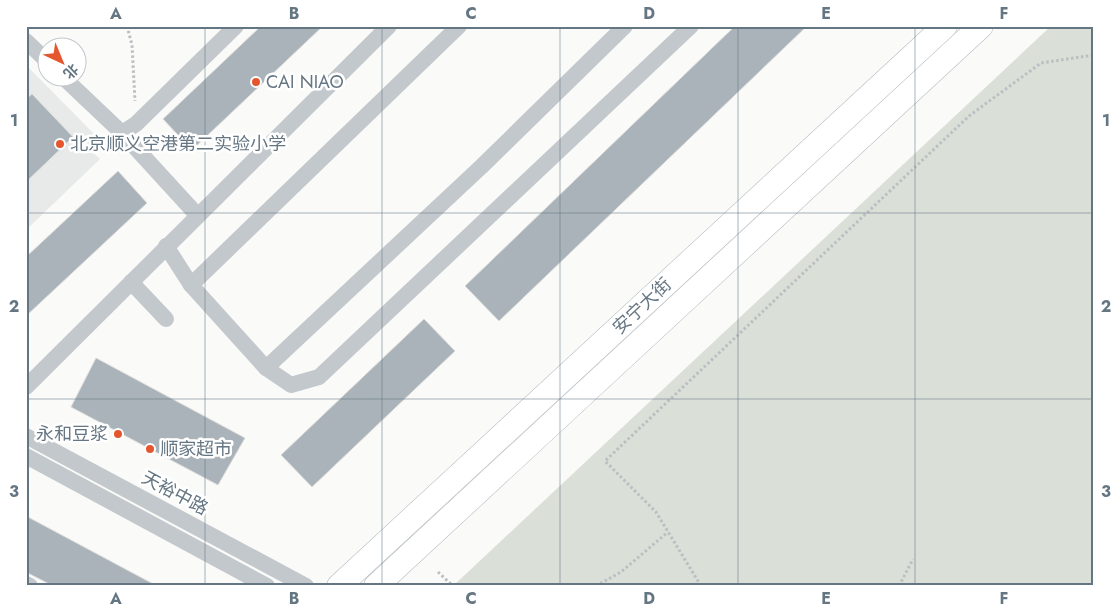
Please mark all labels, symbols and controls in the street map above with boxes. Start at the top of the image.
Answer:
text: A [109,2,122,25]
text: B [289,2,299,25]
text: C [465,2,477,25]
text: D [643,2,655,25]
text: E [821,2,831,25]
text: F [1000,2,1008,25]
north arrow [38,38,88,88]
text: 北 [59,59,83,83]
place label: CAI NIAO [266,69,344,95]
marker: CAI NIAO [250,76,262,88]
text: 1 [10,109,18,132]
text: 1 [1102,109,1110,132]
place label: 北京顺义空港第二实验小学 [70,131,286,157]
marker: 北京顺义空港第二实验小学 [54,138,66,150]
street label: 安宁大街 [607,272,677,340]
text: 2 [9,295,19,318]
text: 2 [1101,295,1111,318]
place label: 永和豆浆 [36,421,108,447]
marker: 永和豆浆 [112,428,124,440]
place label: 顺家超市 [160,436,232,462]
marker: 顺家超市 [144,443,156,455]
street label: 天裕中路 [137,465,213,521]
text: 3 [9,480,19,503]
text: 3 [1101,480,1111,503]
text: A [109,587,122,610]
text: B [289,587,299,610]
text: C [465,587,477,610]
text: D [643,587,655,610]
text: E [821,587,831,610]
text: F [1000,587,1008,610]

